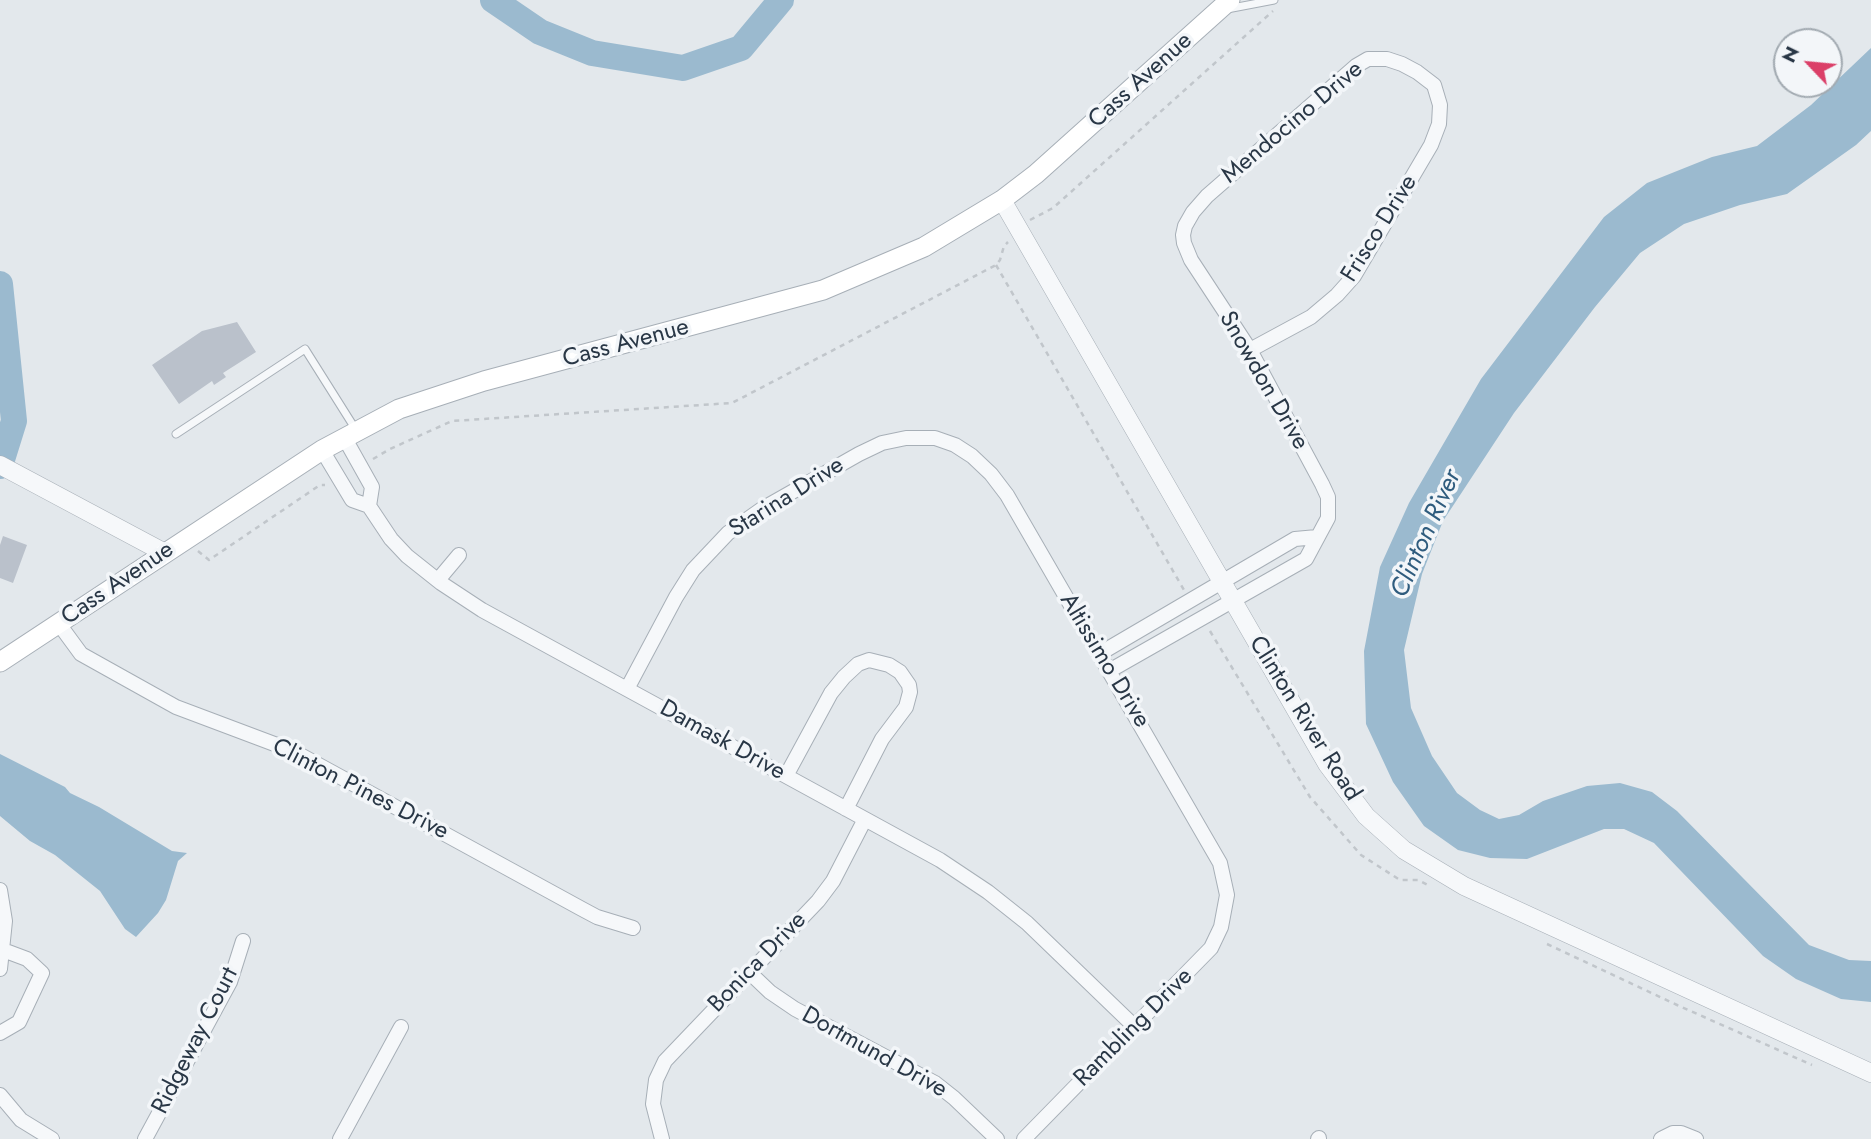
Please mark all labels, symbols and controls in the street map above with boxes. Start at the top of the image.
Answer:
street label: Cass Avenue [1083,27,1199,135]
north arrow [1773,28,1843,98]
text: N [1775,42,1806,67]
street label: Mendocino Drive [1217,56,1369,190]
street label: Frisco Drive [1336,170,1424,288]
street label: Snowdon Drive [1212,307,1314,455]
street label: Cass Avenue [560,313,692,375]
street label: Starina Drive [724,451,850,545]
water label: Clinton River [1385,465,1469,603]
street label: Cass Avenue [56,536,180,632]
street label: Altissimo Drive [1053,589,1155,733]
street label: Clinton River Road [1242,631,1366,807]
street label: Damask Drive [654,695,790,787]
street label: Clinton Pines Drive [267,733,453,847]
street label: Bonica Drive [703,907,813,1019]
street label: Ridgeway Court [147,963,245,1119]
street label: Rambling Drive [1069,963,1199,1093]
street label: Dortmund Drive [796,1001,952,1105]

